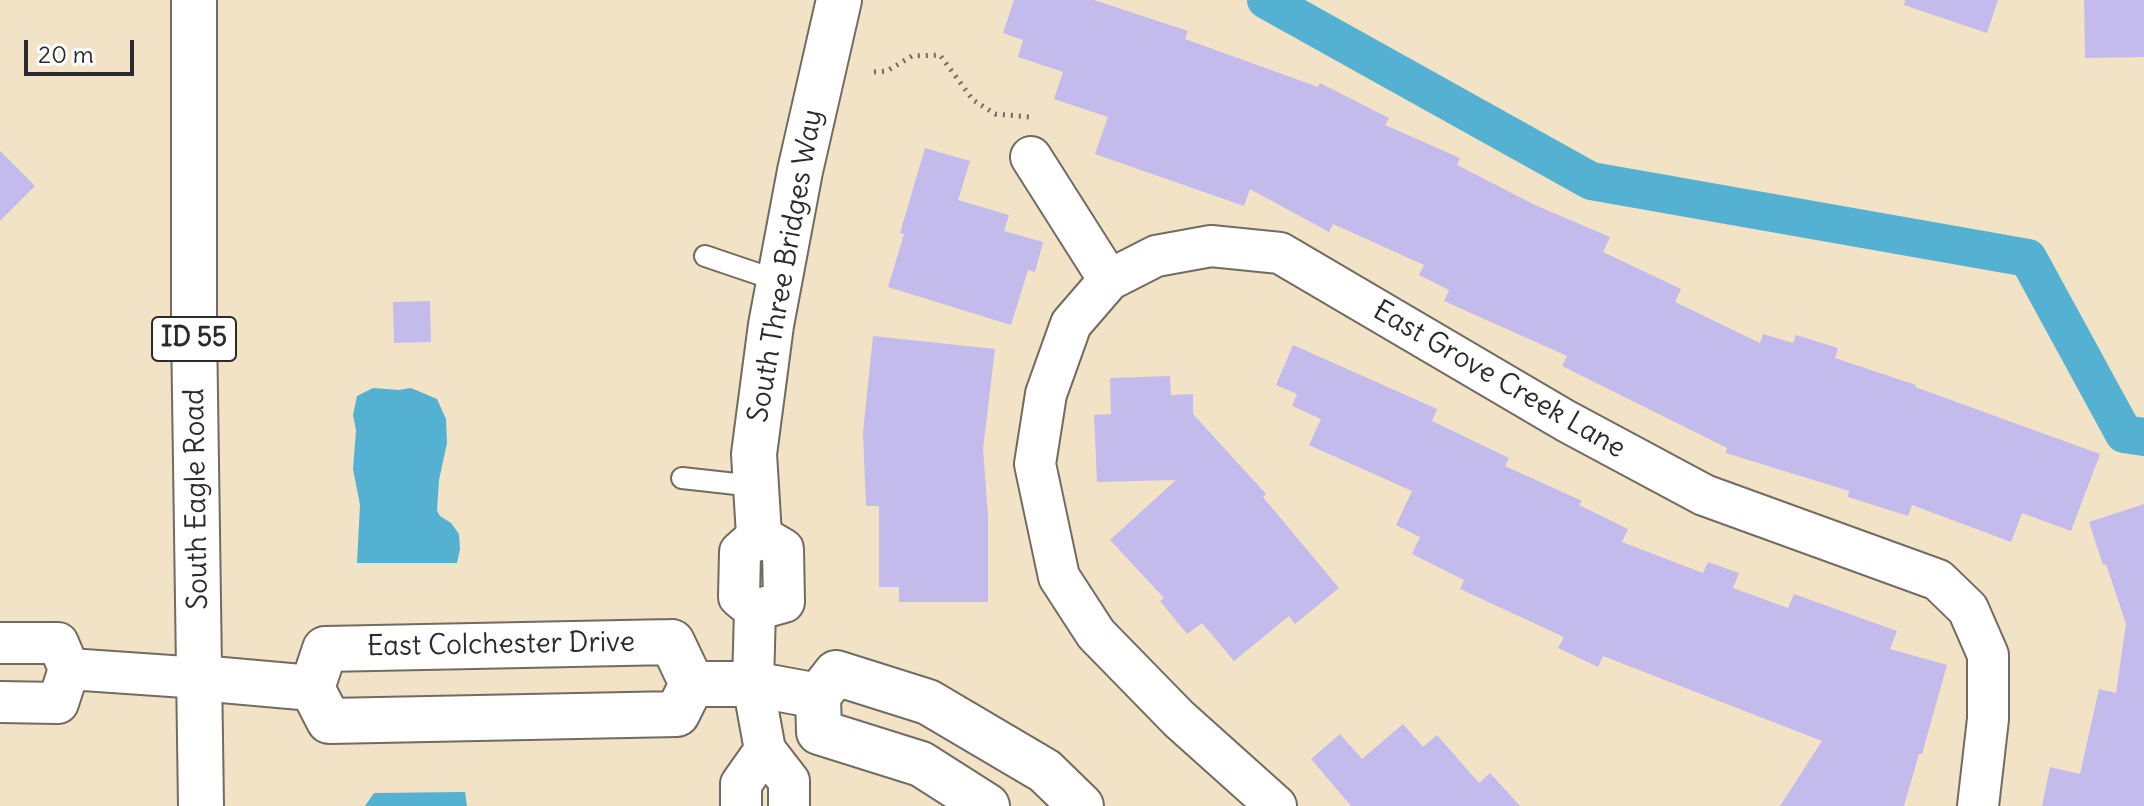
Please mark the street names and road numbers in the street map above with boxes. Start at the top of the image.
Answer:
street label: South Three Bridges Way [742,107,830,425]
street label: East Grove Creek Lane [1367,294,1631,466]
road number: ID 55 [152,317,236,361]
street label: South Eagle Road [178,388,216,610]
street label: East Colchester Drive [367,626,635,664]

